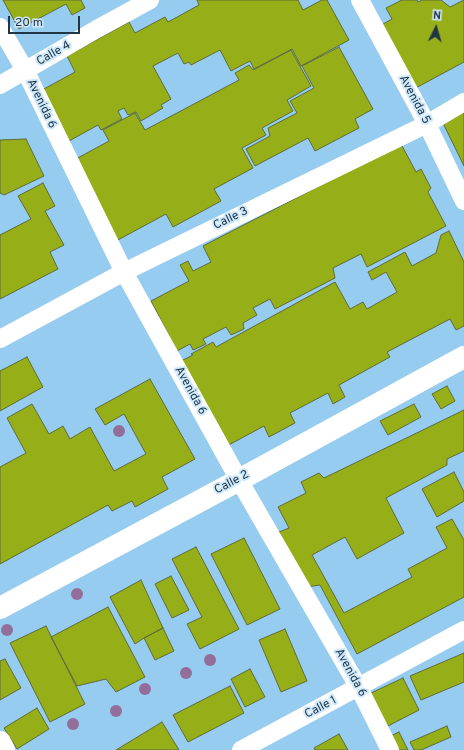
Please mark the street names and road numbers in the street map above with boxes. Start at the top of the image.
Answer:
street label: Calle 4 [34,38,74,70]
street label: Avenida 5 [395,73,433,127]
street label: Avenida 6 [23,77,59,131]
street label: Calle 3 [211,204,251,234]
street label: Avenida 6 [171,364,209,418]
street label: Calle 2 [212,468,252,498]
street label: Avenida 6 [331,646,369,700]
street label: Calle 1 [303,694,339,722]

